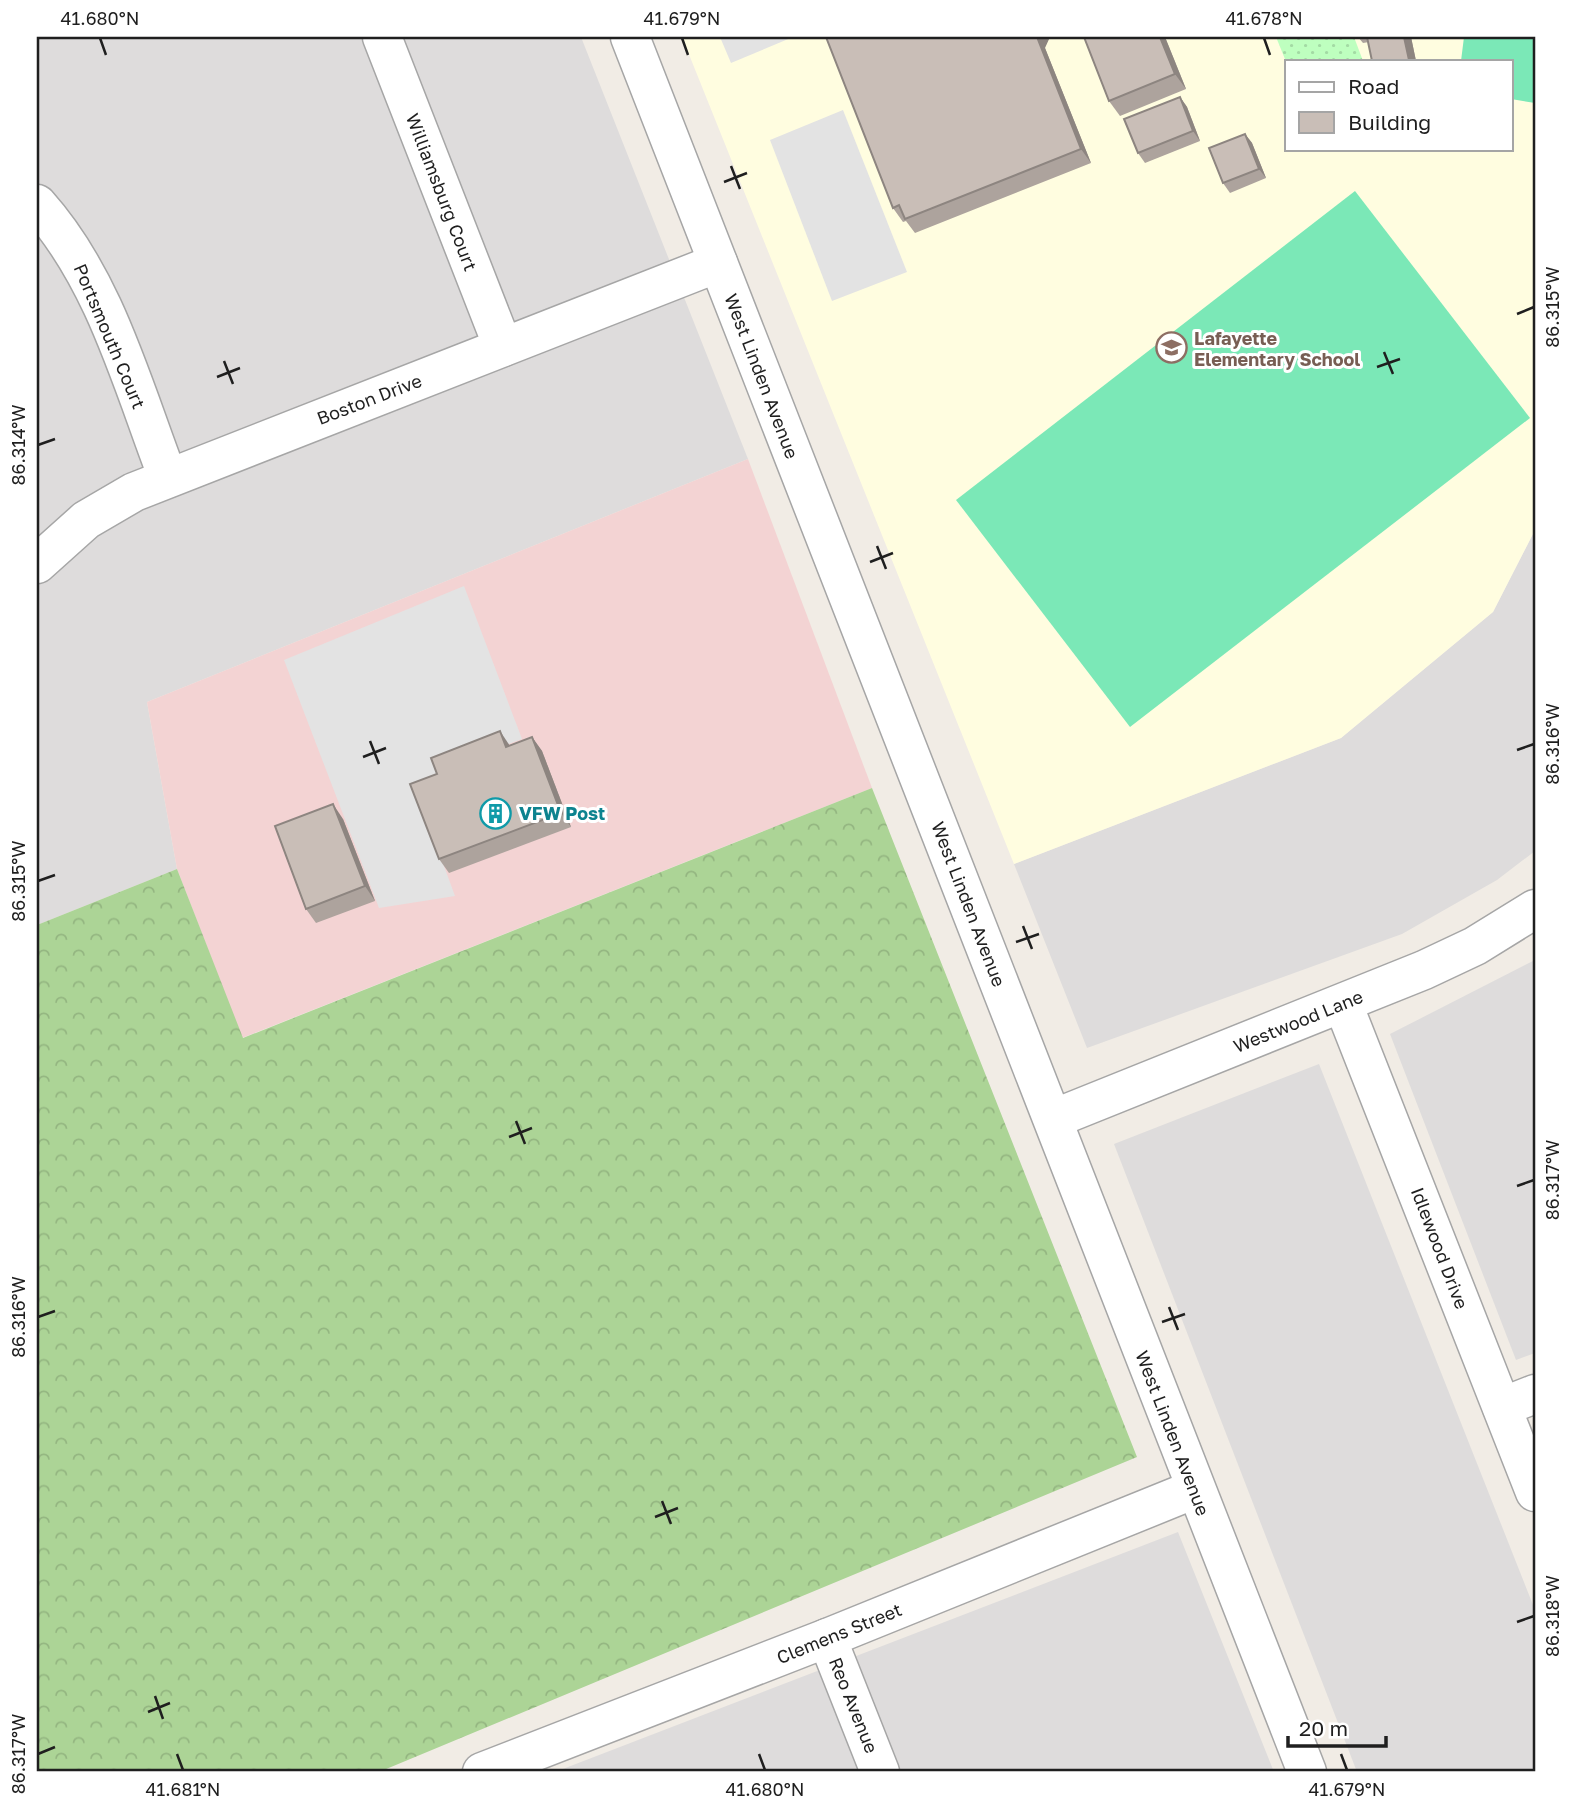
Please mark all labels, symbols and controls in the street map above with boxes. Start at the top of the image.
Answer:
text: 41.680°N [61,7,139,29]
text: 41.679°N [643,7,721,29]
text: 41.678°N [1225,7,1303,29]
legend [1285,60,1512,150]
text: Road [1348,73,1399,99]
text: Building [1348,109,1431,135]
street label: Williamsburg Court [402,110,482,274]
street label: Portsmouth Court [70,260,150,412]
text: 86.315°W [1541,266,1563,348]
street label: West Linden Avenue [720,290,804,462]
place label: Lafayette Elementary School [1194,327,1360,370]
school or university icon: Lafayette Elementary School [1154,331,1188,365]
street label: Boston Drive [313,369,425,429]
text: 86.314°W [7,405,29,485]
text: 86.316°W [1541,703,1563,785]
building icon: VFW Post [479,796,513,830]
place label: VFW Post [519,802,605,824]
street label: West Linden Avenue [927,818,1011,990]
text: 86.315°W [7,840,29,922]
street label: Westwood Lane [1230,985,1366,1057]
text: 86.317°W [1541,1140,1563,1220]
street label: Idlewood Drive [1407,1184,1473,1312]
text: 86.316°W [7,1276,29,1358]
street label: West Linden Avenue [1131,1347,1215,1519]
text: 86.318°W [1541,1575,1563,1657]
street label: Clemens Street [773,1598,905,1668]
street label: Reo Avenue [825,1654,883,1756]
scale bar [1288,1704,1386,1748]
text: 86.317°W [7,1714,29,1794]
text: 20 m [1299,1715,1348,1741]
text: 41.681°N [146,1778,220,1800]
text: 41.680°N [726,1778,804,1800]
text: 41.679°N [1308,1778,1386,1800]

